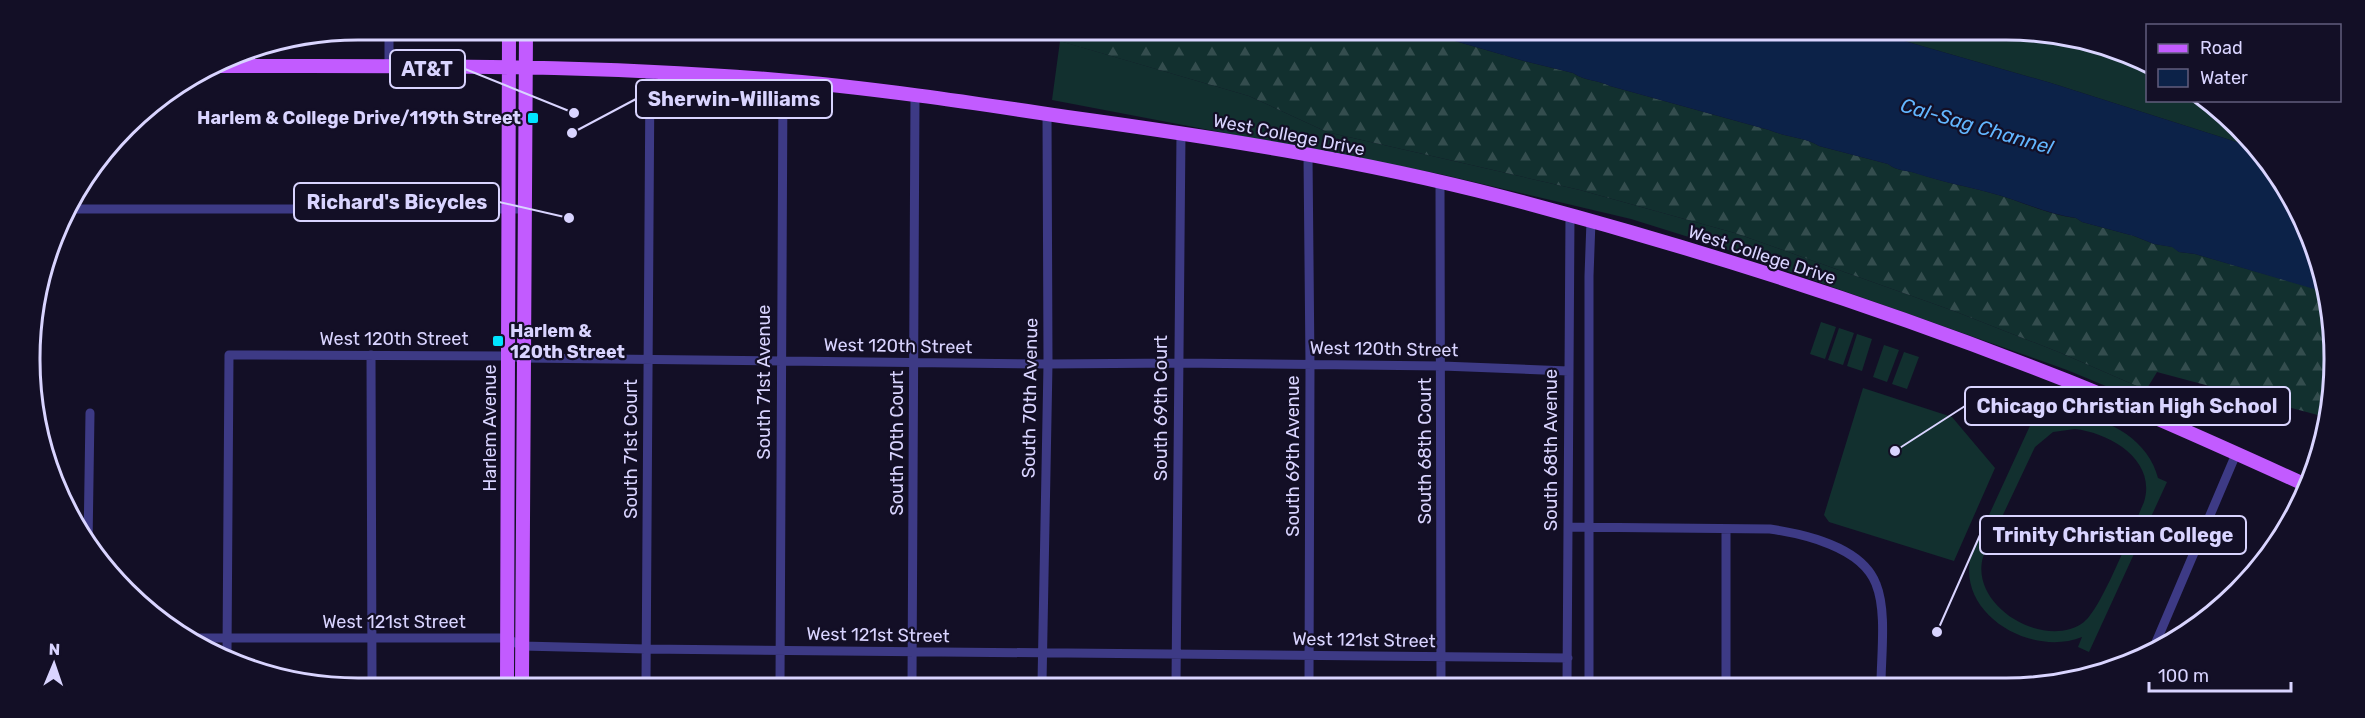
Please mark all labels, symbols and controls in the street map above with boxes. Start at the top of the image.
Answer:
legend [2146,24,2341,102]
text: Road [2200,37,2243,59]
callout: AT&T [390,50,465,88]
text: AT&T [401,57,453,81]
text: Water [2200,67,2248,89]
callout: Sherwin-Williams [636,80,832,118]
text: Sherwin-Williams [648,87,820,111]
water label: Cal-Sag Channel [1898,93,2057,160]
place label: Harlem & College Drive/119th Street [197,107,521,129]
street label: West College Drive [1211,109,1367,161]
marker: Harlem & College Drive/119th Street [526,111,540,125]
callout: Richard's Bicycles [294,183,499,221]
text: Richard's Bicycles [307,190,487,214]
street label: West College Drive [1685,221,1839,289]
street label: South 71st Avenue [753,305,775,459]
street label: South 70th Avenue [1018,318,1042,478]
place label: Harlem & 120th Street [510,320,625,363]
street label: West 120th Street [320,328,468,350]
marker: Harlem & 120th Street [491,334,505,348]
street label: West 120th Street [823,334,973,358]
street label: South 69th Court [1150,335,1172,481]
street label: West 120th Street [1309,337,1459,361]
street label: Harlem Avenue [479,364,501,492]
street label: South 68th Avenue [1540,369,1562,531]
street label: South 70th Court [886,371,908,515]
street label: South 69th Avenue [1282,375,1304,537]
street label: South 68th Court [1414,378,1436,524]
street label: South 71st Court [620,379,642,519]
callout: Chicago Christian High School [1965,387,2290,425]
text: Chicago Christian High School [1976,394,2278,418]
callout: Trinity Christian College [1980,516,2246,554]
text: Trinity Christian College [1993,523,2234,547]
street label: West 121st Street [322,611,466,633]
street label: West 121st Street [806,623,950,647]
street label: West 121st Street [1292,628,1436,652]
north arrow [24,634,84,694]
text: N [48,640,61,659]
scale bar [2149,655,2292,693]
text: 100 m [2158,665,2209,687]

